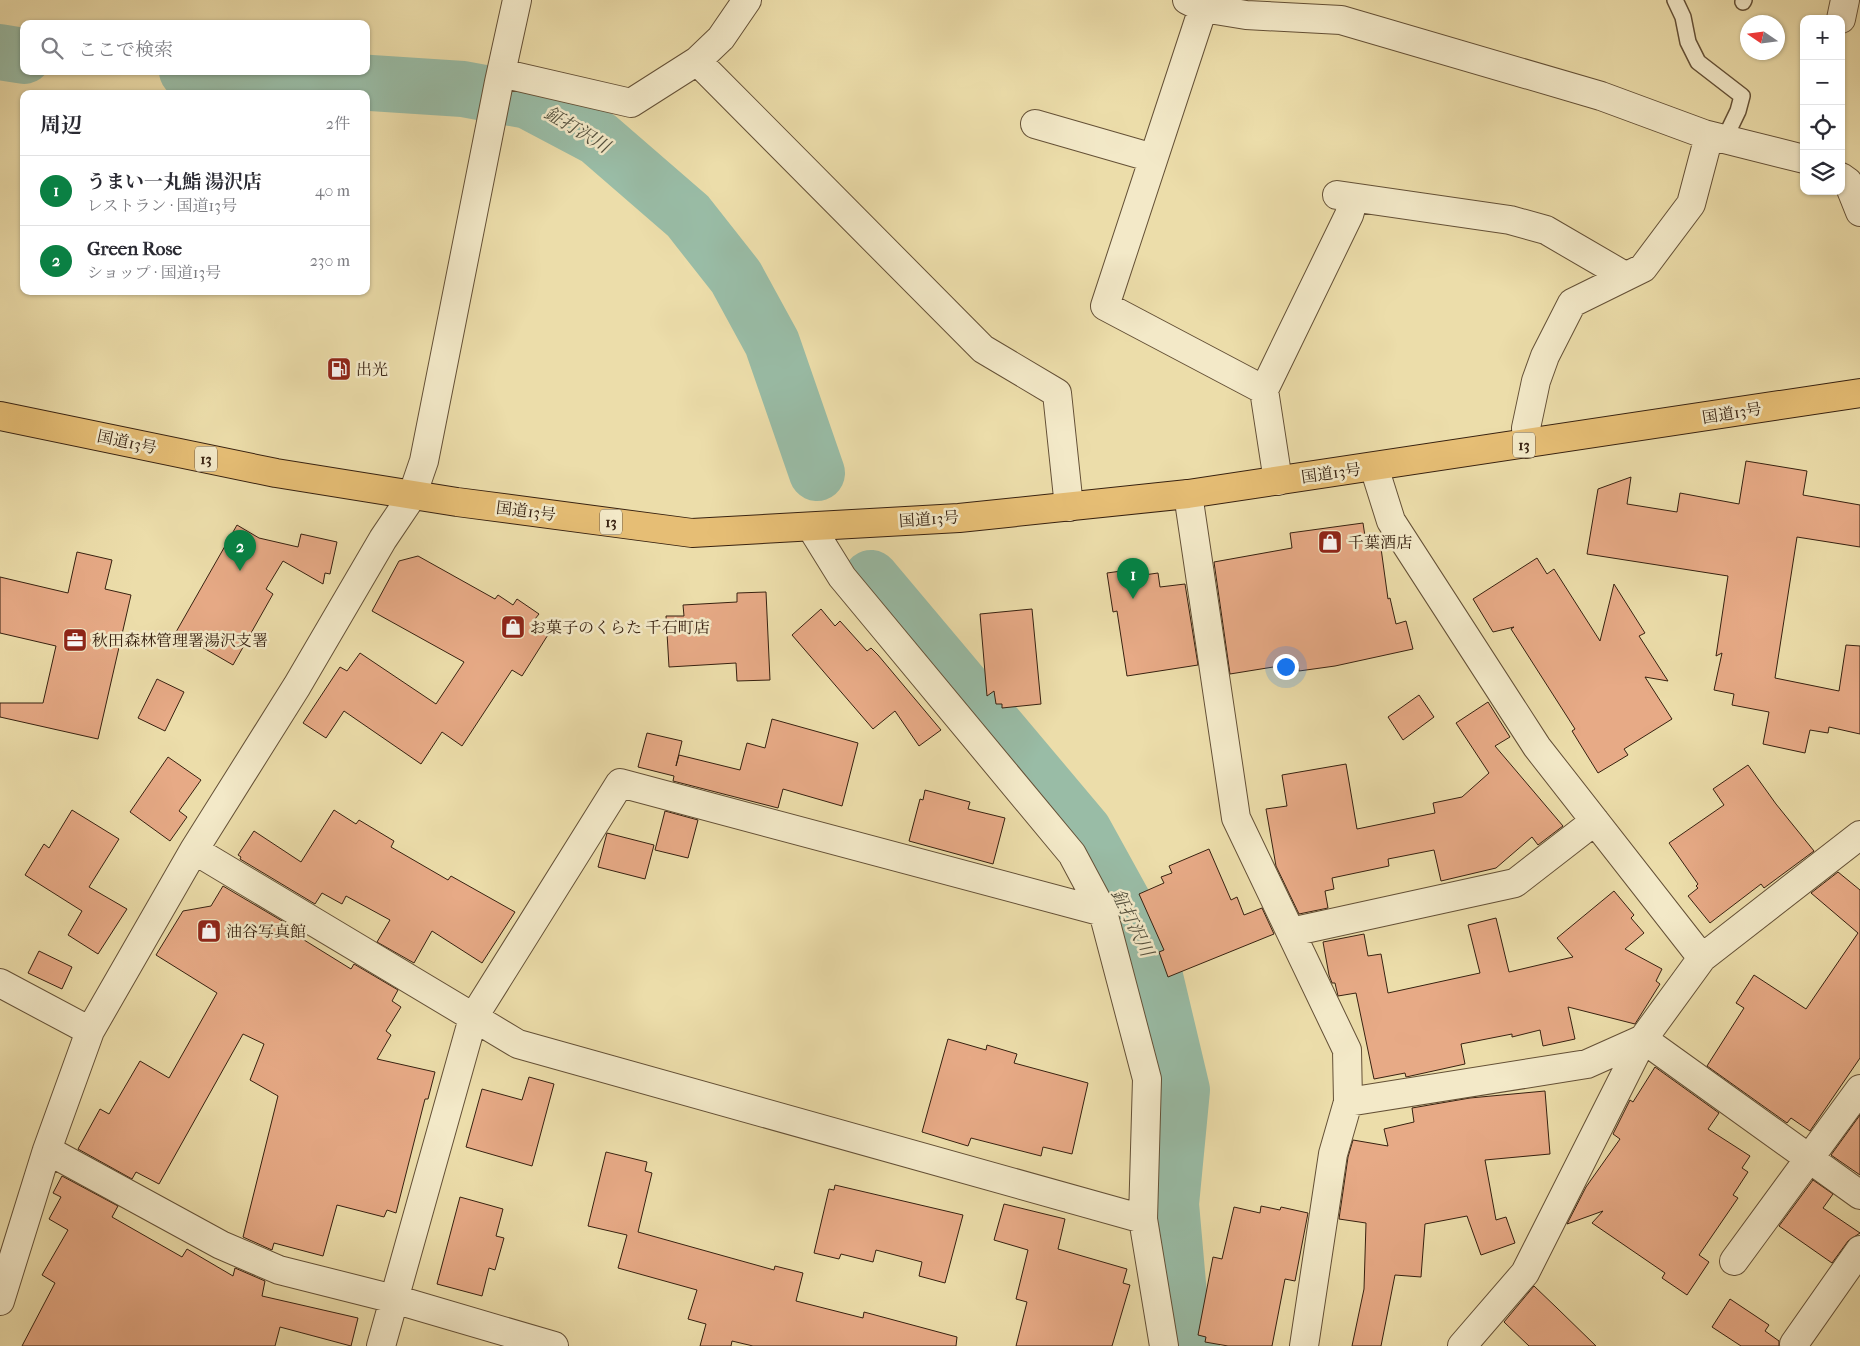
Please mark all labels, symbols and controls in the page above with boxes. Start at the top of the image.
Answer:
north arrow [1740,15,1785,60]
map controls [1800,15,1845,195]
button: + [1800,15,1845,60]
search box [20,20,370,75]
icon: search [38,34,66,62]
text: ここで検索 [78,39,173,61]
button: − [1800,60,1845,105]
water label: 鉦打沢川 [541,102,615,159]
button: locate [1800,105,1845,150]
text: 周辺 [40,113,82,137]
text: 2件 [326,114,350,133]
button: layers [1800,150,1845,195]
text: うまい一丸鮨 湯沢店 [87,171,262,193]
text: 1 [53,181,59,200]
text: 40 m [315,181,350,200]
text: レストラン · 国道13号 [87,196,237,215]
text: Green Rose [87,238,182,260]
text: 2 [52,251,60,270]
text: 230 m [310,251,350,270]
text: ショップ · 国道13号 [87,263,221,282]
fuel station icon: 出光 [326,356,352,382]
place label: 出光 [356,360,388,379]
street label: 国道13号 [1701,399,1763,427]
street label: 国道13号 [96,426,158,458]
road number: 13 [1513,432,1535,458]
road number: 13 [195,446,217,472]
street label: 国道13号 [1300,459,1362,487]
street label: 国道13号 [495,498,557,524]
street label: 国道13号 [898,507,960,531]
road number: 13 [600,510,622,534]
shop icon: 千葉酒店 [1317,529,1343,555]
pin: 2 [224,530,256,571]
place label: 千葉酒店 [1348,533,1412,552]
pin: 1 [1117,558,1149,599]
shop icon: お菓子のくらた 千石町店 [500,614,526,640]
place label: お菓子のくらた 千石町店 [530,618,709,637]
office icon: 秋田森林管理署湯沢支署 [62,627,88,653]
place label: 秋田森林管理署湯沢支署 [92,631,268,650]
your location [1273,654,1299,680]
water label: 鉦打沢川 [1107,886,1158,962]
shop icon: 油谷写真館 [196,918,222,944]
place label: 油谷写真館 [226,922,306,941]

